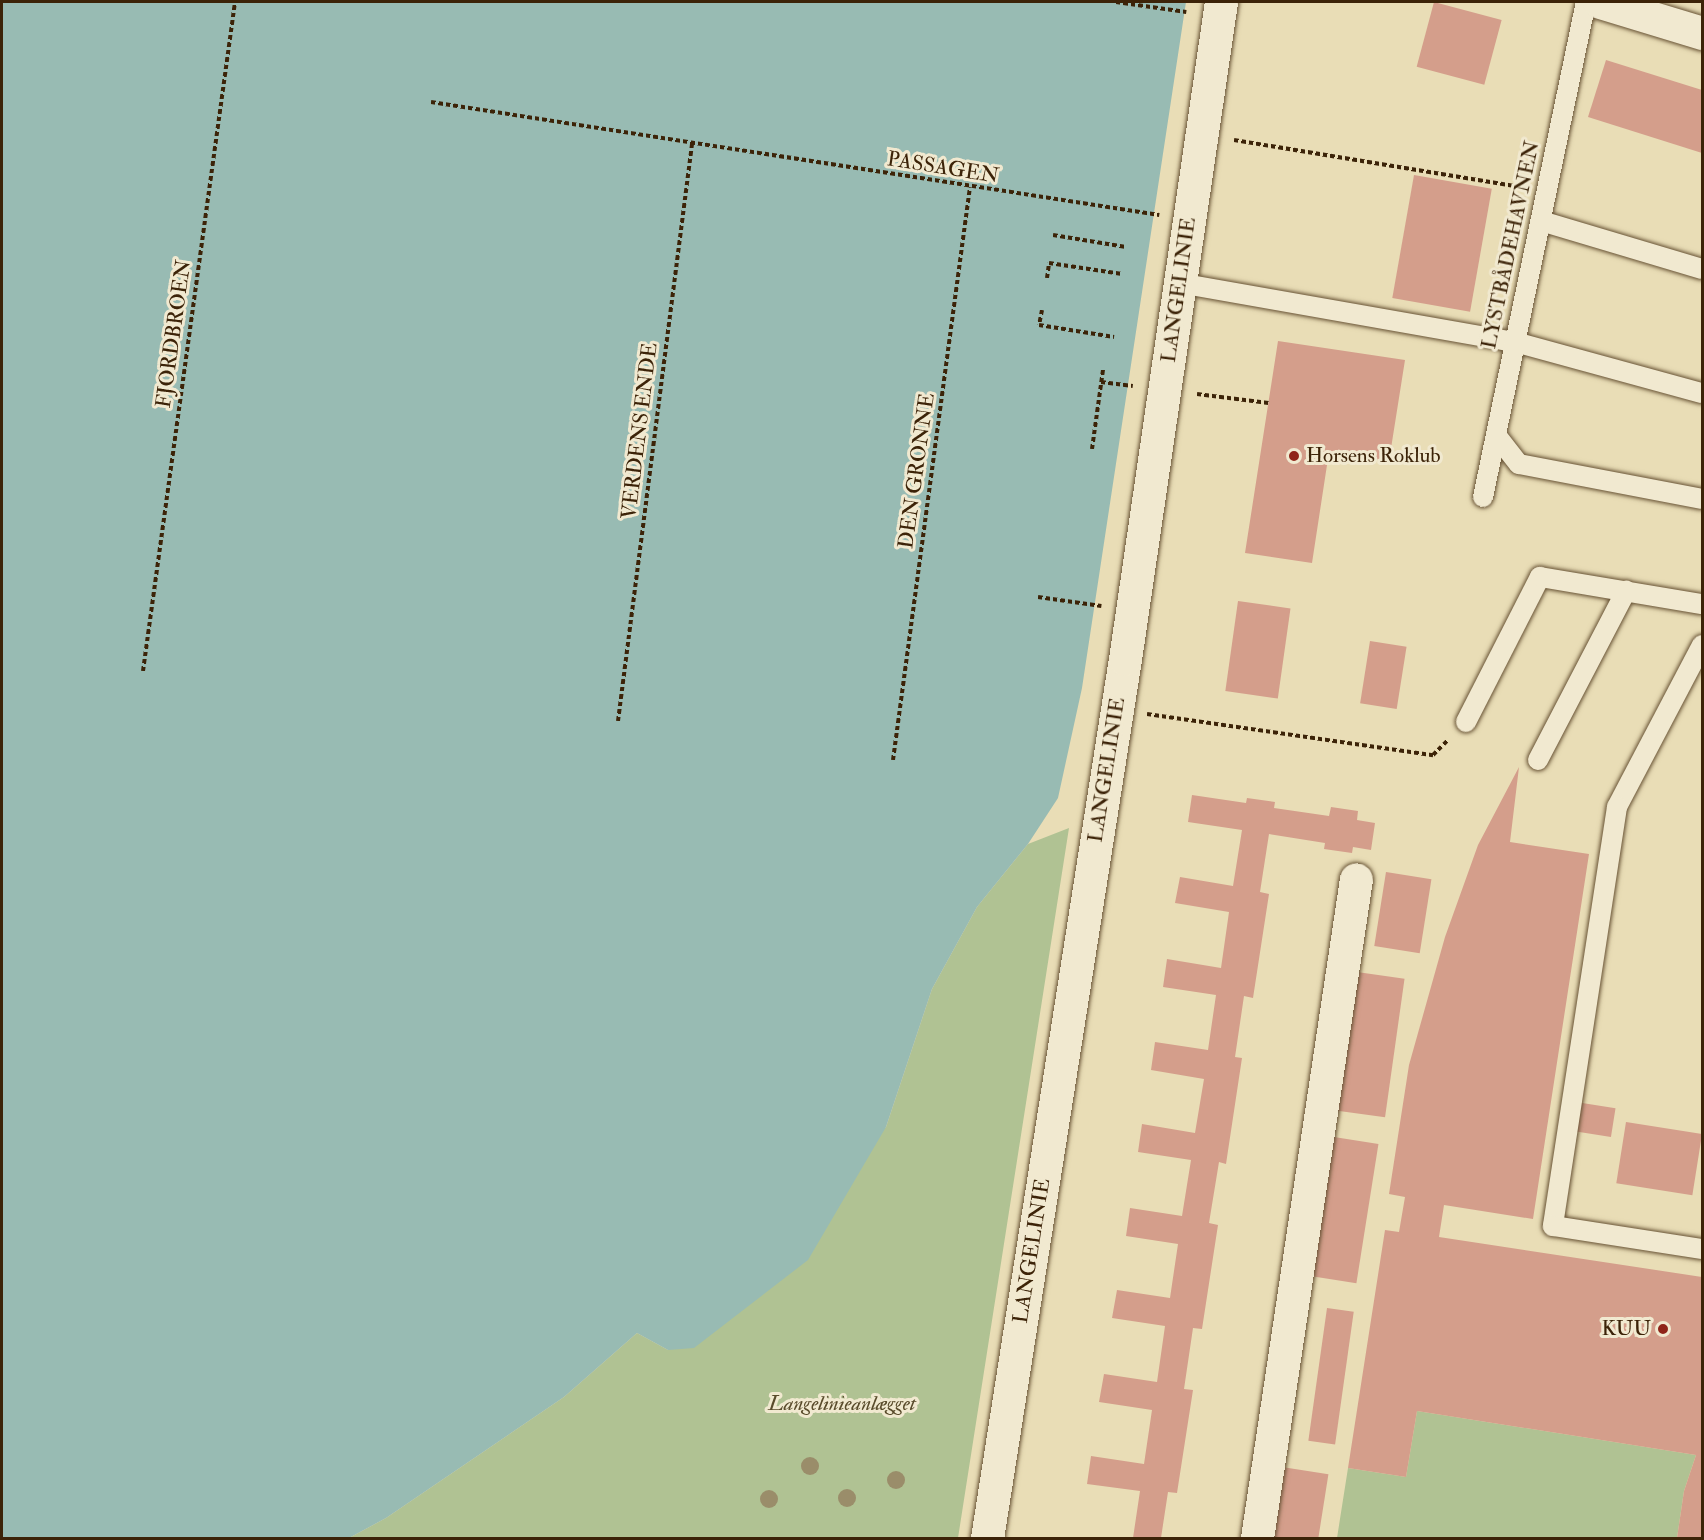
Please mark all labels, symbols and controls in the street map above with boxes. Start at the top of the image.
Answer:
street label: LYSTBÅDEHAVNEN [1477,139,1545,351]
street label: PASSAGEN [885,147,1001,189]
street label: LANGELINIE [1156,216,1202,364]
street label: FJORDBROEN [151,258,197,410]
street label: VERDENS ENDE [617,341,663,521]
street label: DEN GRONNE [894,392,940,550]
place label: Horsens Roklub [1306,443,1441,469]
marker: Horsens Roklub [1287,449,1301,463]
street label: LANGELINIE [1083,696,1131,844]
street label: LANGELINIE [1008,1177,1056,1325]
place label: KUU [1601,1316,1651,1342]
marker: KUU [1656,1322,1670,1336]
park label: Langelinieanlægget [768,1391,916,1417]

